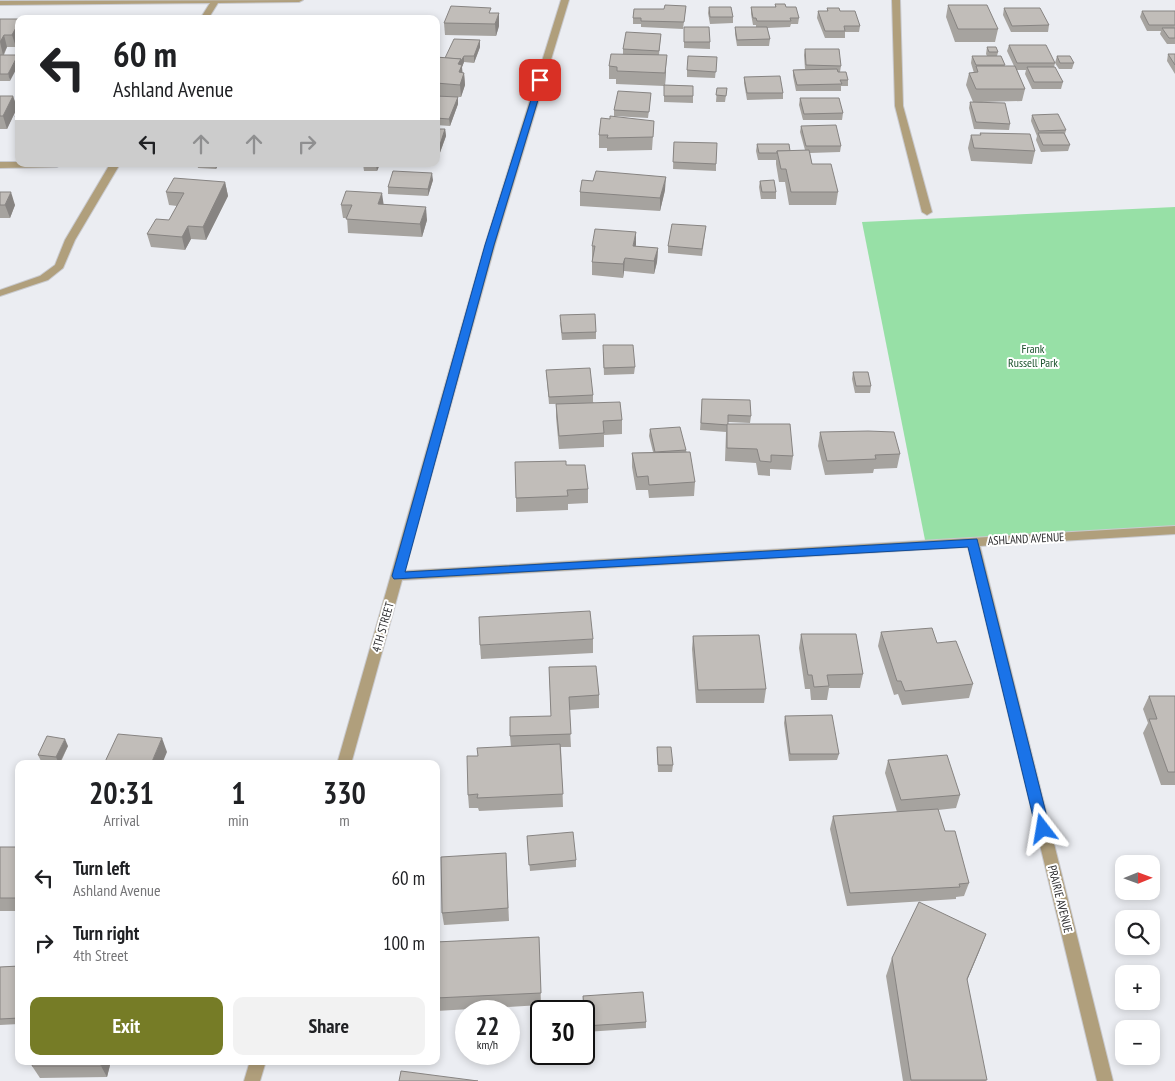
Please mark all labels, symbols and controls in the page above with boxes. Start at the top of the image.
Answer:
text: 60 m [113,31,177,77]
icon: left [30,35,95,100]
pin [519,59,561,101]
icon: arrive [526,66,554,94]
text: Ashland Avenue [113,75,233,103]
icon: left [134,130,162,158]
icon: ahead [187,130,215,158]
icon: ahead [240,130,268,158]
icon: right [293,130,321,158]
park label: Frank Russell Park [1008,341,1058,370]
street label: ASHLAND AVENUE [987,529,1065,548]
street label: 4TH STREET [368,599,397,654]
text: 20:31 [89,773,154,812]
text: 1 [231,773,246,812]
text: 330 [323,773,366,812]
position arrow [1016,802,1068,854]
text: Arrival [103,810,140,830]
text: min [228,810,249,830]
text: m [339,810,350,830]
north arrow [1115,855,1160,900]
map controls [1115,855,1160,1065]
text: Turn left [73,856,130,880]
icon: left [30,864,58,892]
street label: PRAIRIE AVENUE [1045,864,1076,934]
text: 60 m [392,866,425,890]
text: Ashland Avenue [73,880,161,900]
button: search [1115,910,1160,955]
text: Turn right [73,921,139,945]
icon: right [30,929,58,957]
text: 100 m [383,931,425,955]
text: 4th Street [73,945,128,965]
button: + [1115,965,1160,1010]
button: Exit [30,997,223,1055]
button: Share [233,997,425,1055]
speed limit sign: 30 [530,1000,595,1065]
text: 22 [476,1010,499,1042]
button: − [1115,1020,1160,1065]
text: km/h [477,1037,498,1052]

